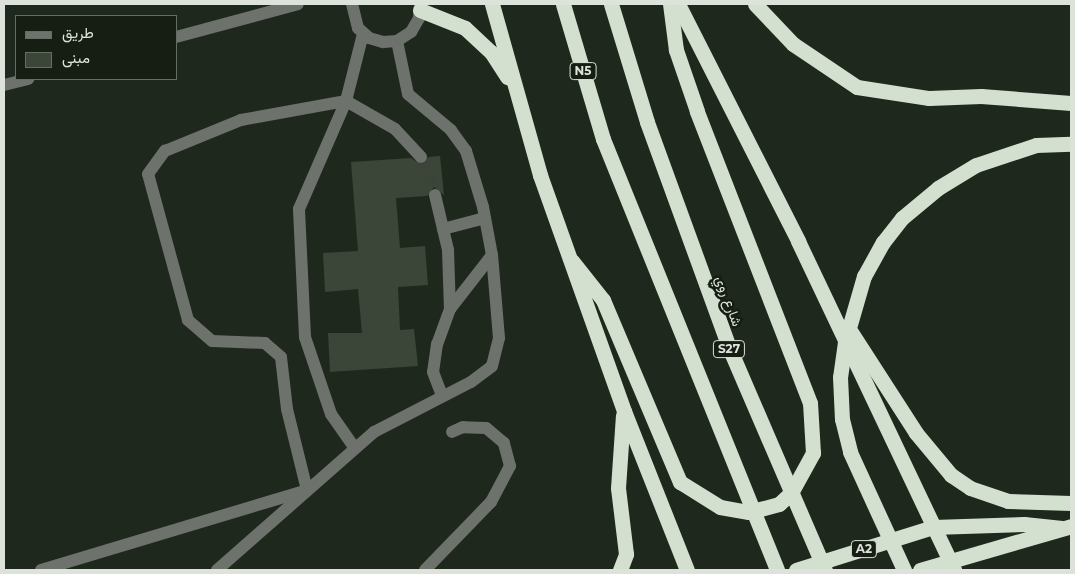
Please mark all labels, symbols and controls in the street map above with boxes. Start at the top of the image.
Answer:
legend [15,15,178,80]
text: طريق [62,23,94,42]
text: مبنى [62,48,90,67]
road number: N5 [569,61,597,80]
street label: شارع روي [712,273,746,329]
road number: S27 [713,339,745,358]
road number: A2 [850,540,878,558]

